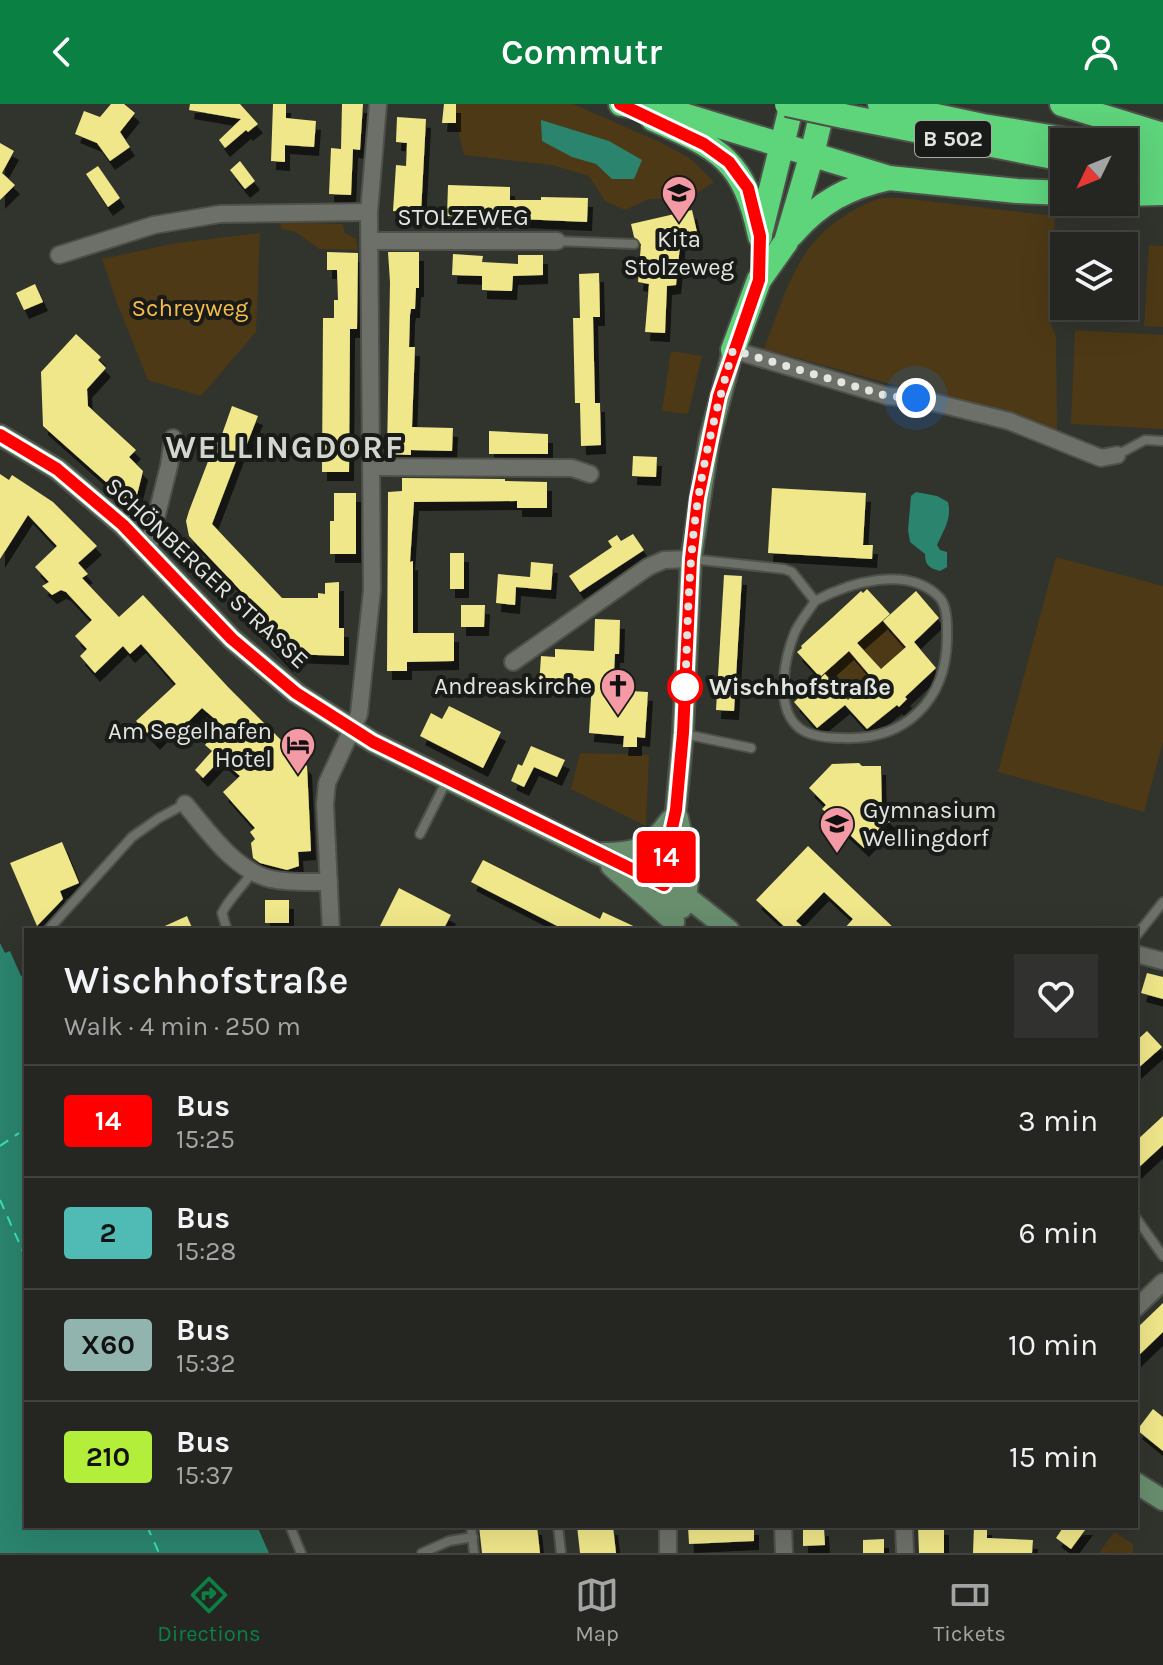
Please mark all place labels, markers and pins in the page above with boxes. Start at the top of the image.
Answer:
school or university icon: Kita Stolzeweg [660,174,698,224]
place label: Kita Stolzeweg [624,225,735,281]
church icon: Andreaskirche [599,667,637,717]
marker: Wischhofstraße [668,670,702,704]
place label: Andreaskirche [434,672,592,700]
place label: Wischhofstraße [709,673,891,701]
place label: Am Segelhafen Hotel [108,717,272,773]
hotel icon: Am Segelhafen Hotel [279,726,317,776]
place label: Gymnasium Wellingdorf [863,796,997,852]
school or university icon: Gymnasium Wellingdorf [818,805,856,855]

